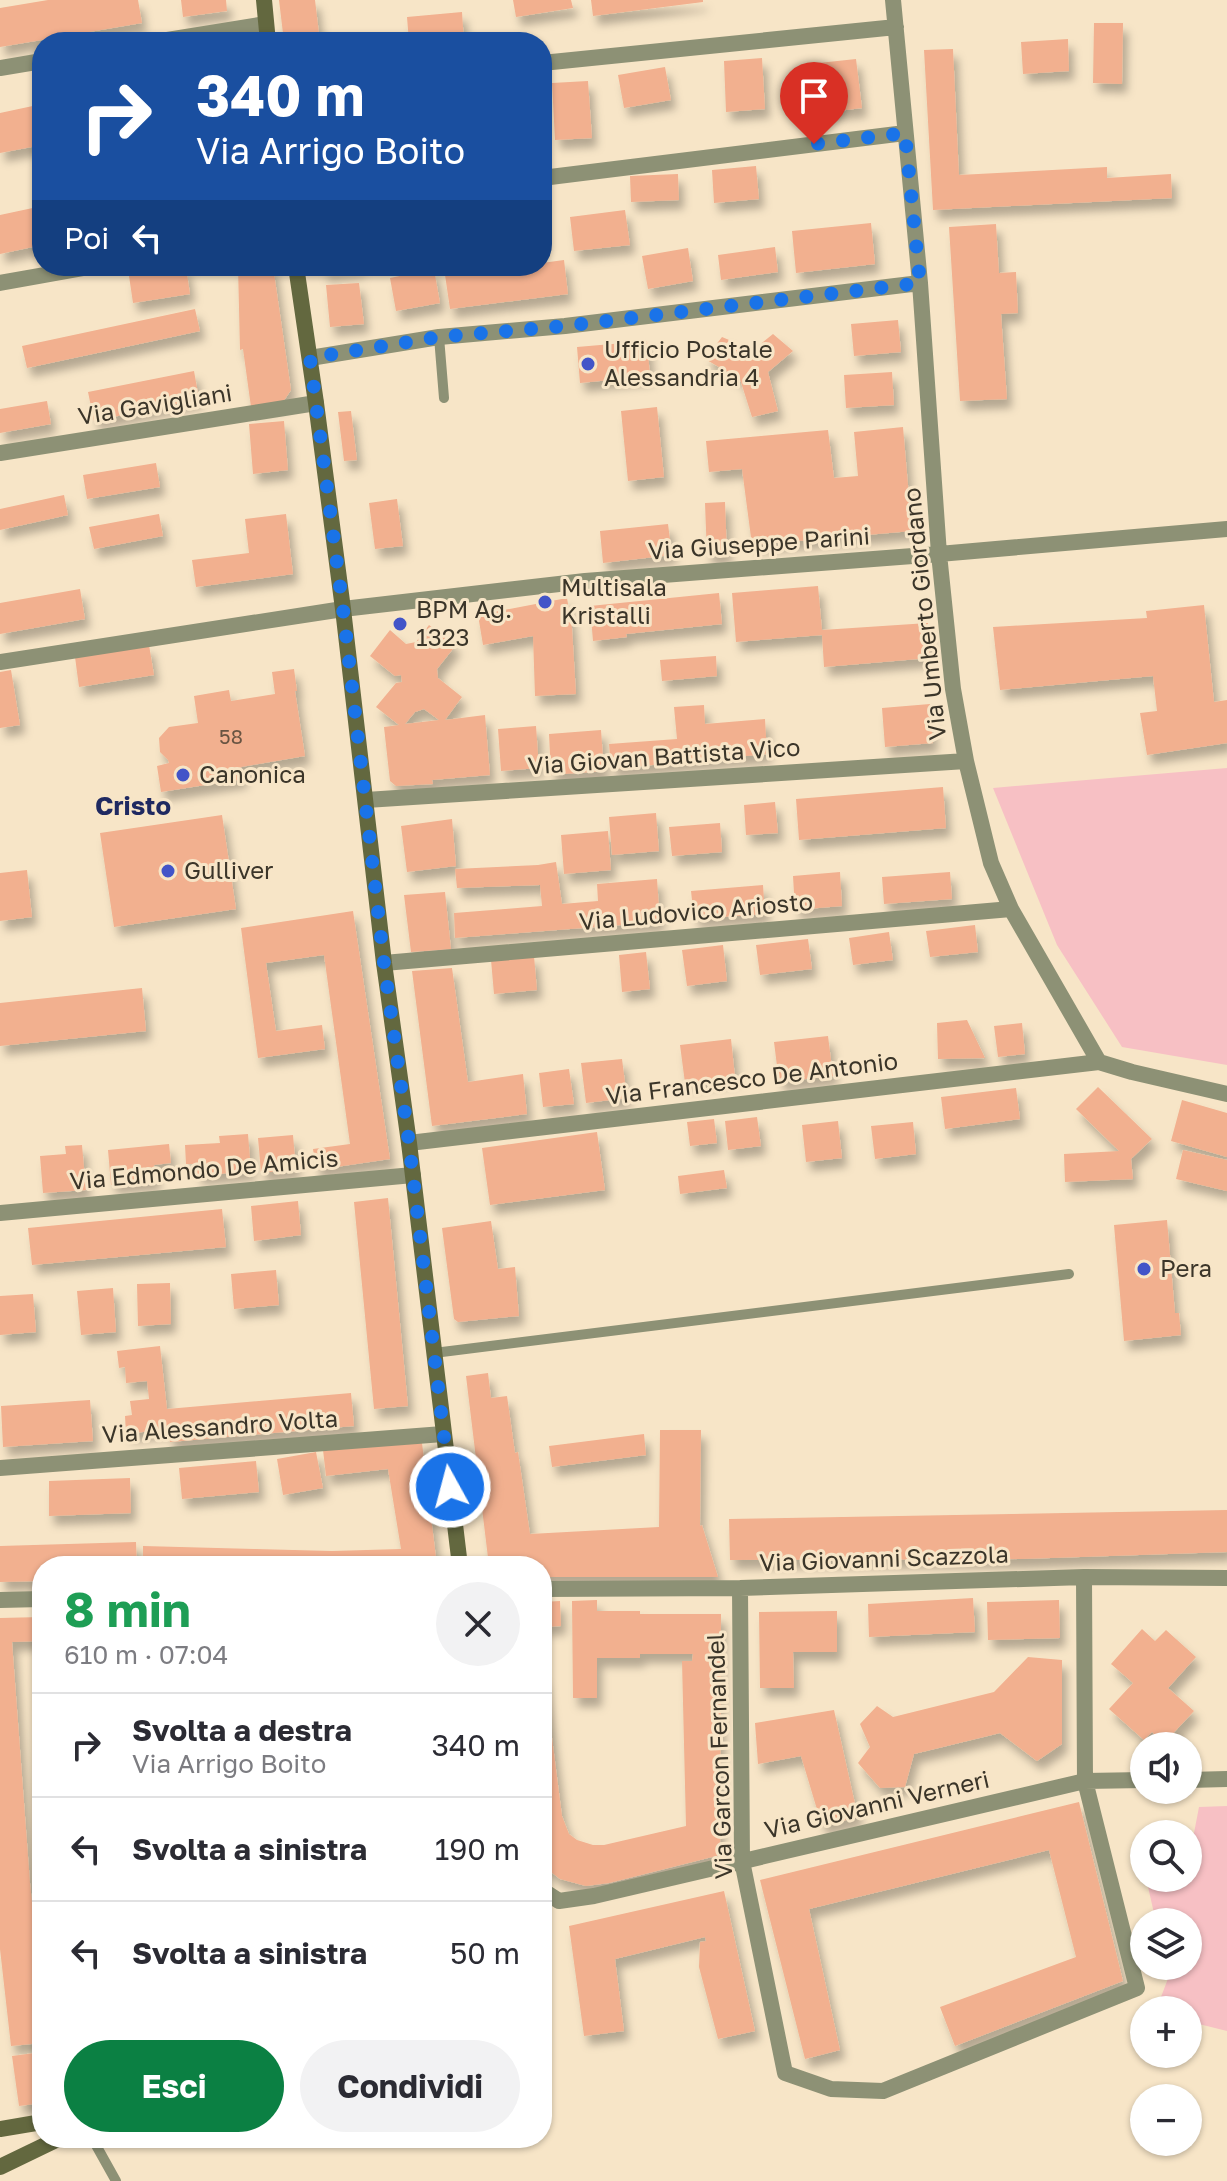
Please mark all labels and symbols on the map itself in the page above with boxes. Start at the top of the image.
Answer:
pin [780,62,848,144]
place label: Ufficio Postale Alessandria 4 [604,334,773,391]
marker: Ufficio Postale Alessandria 4 [579,355,597,373]
street label: Via Gavigliani [76,377,234,430]
street label: Via Umberto Giordano [896,486,951,742]
street label: Via Giuseppe Parini [647,520,871,565]
place label: Multisala Kristalli [561,572,667,629]
marker: Multisala Kristalli [536,593,554,611]
place label: BPM Ag. 1323 [416,594,512,651]
marker: BPM Ag. 1323 [391,615,409,633]
house number: 58 [219,724,243,748]
street label: Via Giovan Battista Vico [527,732,801,779]
place label: Canonica [199,759,306,788]
marker: Canonica [174,766,192,784]
district label: Cristo [95,790,171,821]
place label: Gulliver [184,855,273,884]
marker: Gulliver [159,862,177,880]
street label: Via Ludovico Ariosto [578,886,814,935]
street label: Via Francesco De Antonio [604,1045,899,1110]
street label: Via Edmondo De Amicis [68,1142,339,1195]
place label: Pera [1160,1253,1212,1282]
marker: Pera [1135,1260,1153,1278]
street label: Via Alessandro Volta [101,1403,339,1448]
position arrow [408,1445,492,1529]
street label: Via Giovanni Scazzola [759,1539,1009,1576]
street label: Via Garcon Fernandel [700,1632,737,1880]
street label: Via Giovanni Verneri [761,1764,992,1844]

